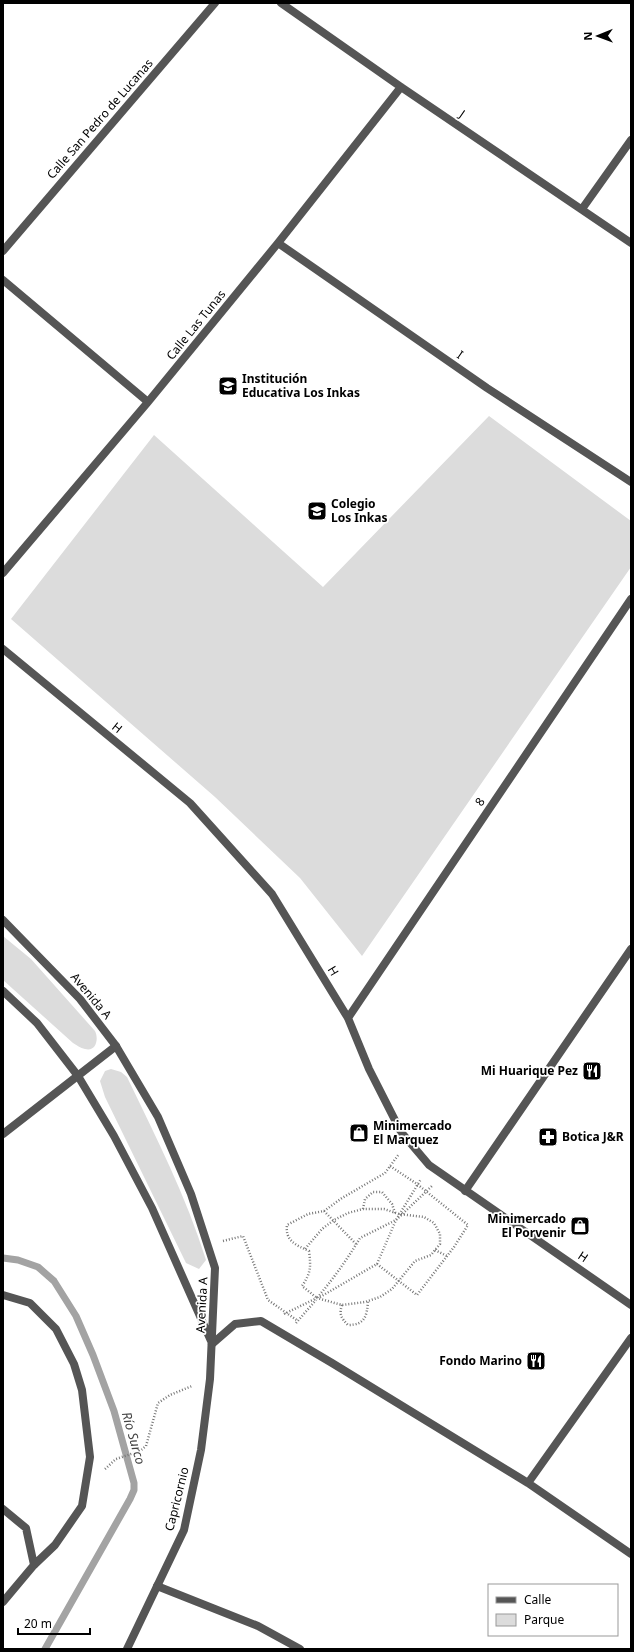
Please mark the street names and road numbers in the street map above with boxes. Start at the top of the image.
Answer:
street label: Calle San Pedro de Lucanas [43,55,157,182]
street label: J [455,105,468,122]
street label: Calle Las Tunas [162,286,229,363]
street label: I [454,346,467,363]
street label: H [109,718,126,737]
street label: 8 [471,794,489,809]
street label: H [324,963,343,979]
street label: Avenida A [67,969,116,1023]
street label: H [575,1247,592,1266]
street label: Avenida A [192,1276,211,1333]
street label: Capricornio [160,1465,193,1533]

